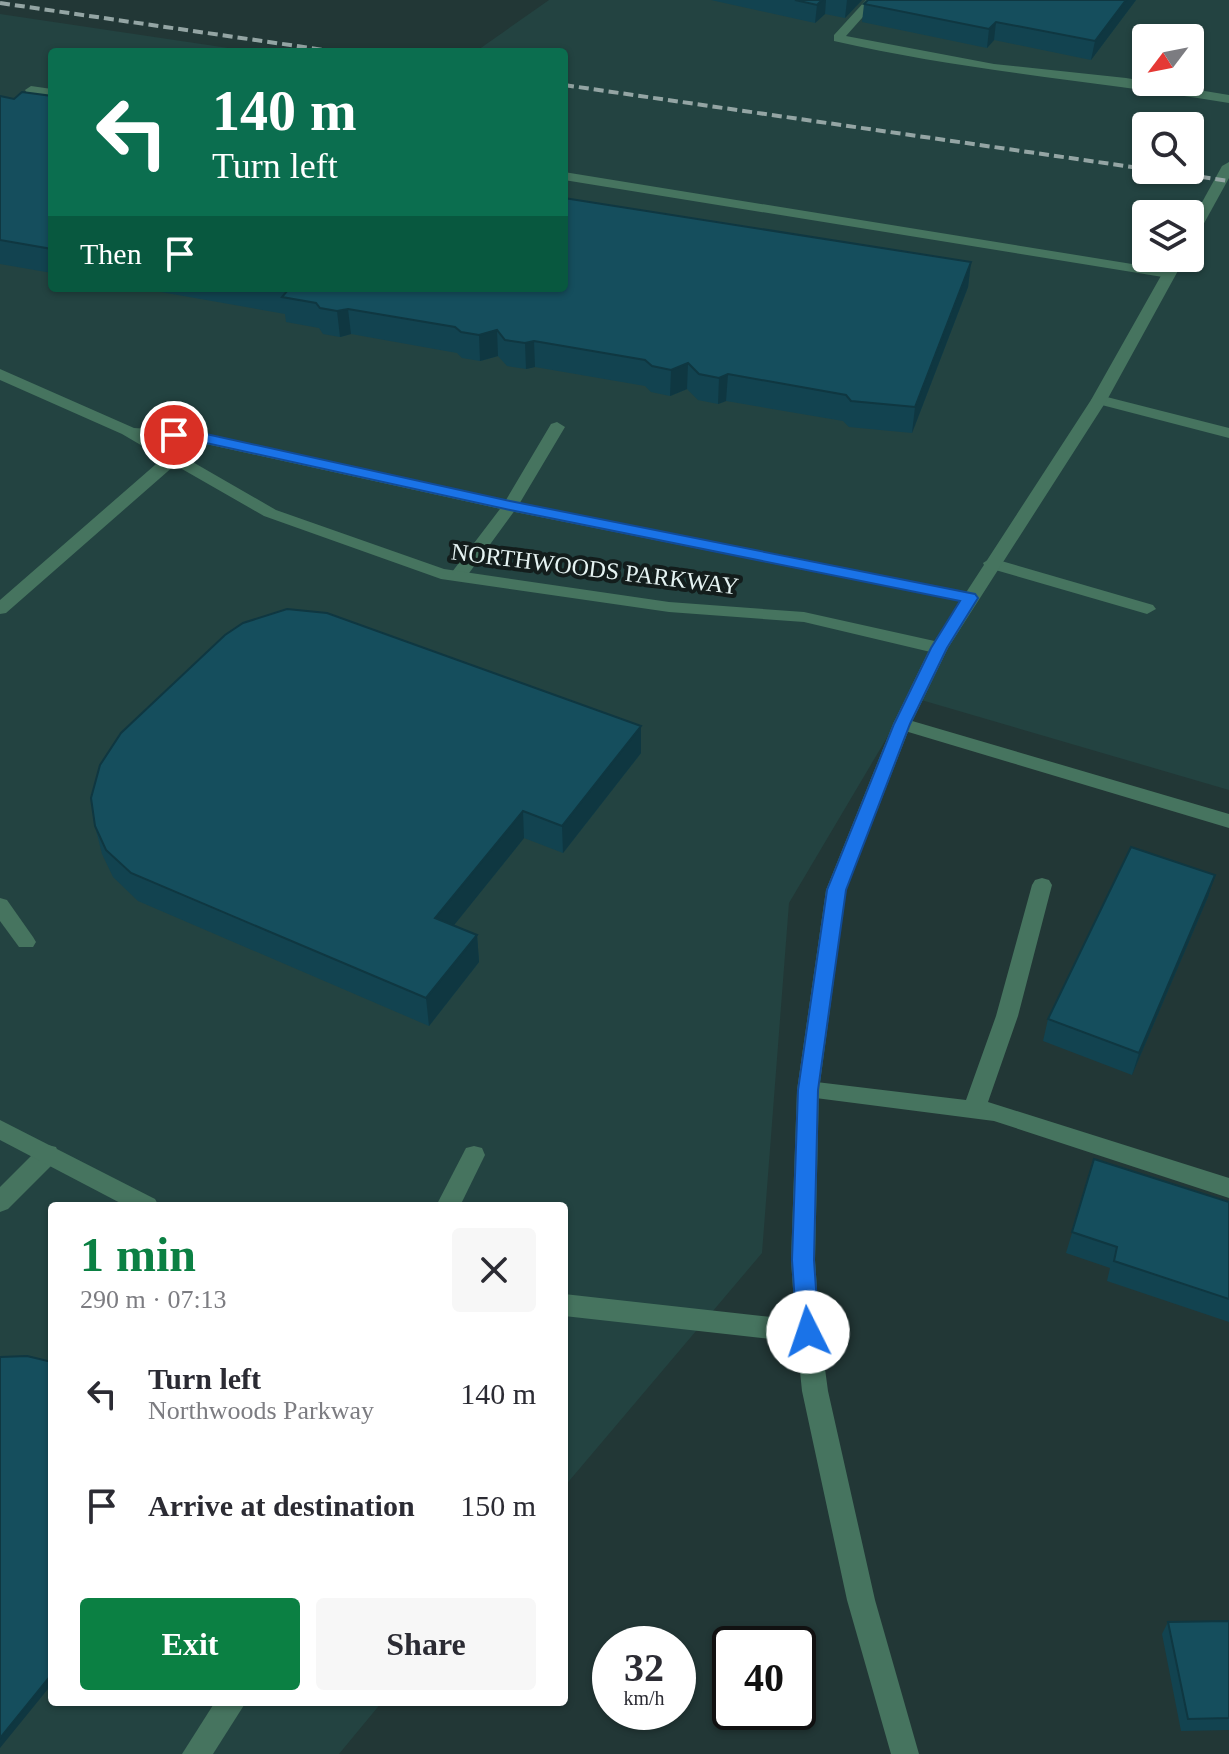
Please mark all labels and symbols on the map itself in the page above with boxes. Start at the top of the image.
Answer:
north arrow [1132,24,1204,96]
pin [140,401,208,469]
street label: NORTHWOODS PARKWAY [450,538,740,600]
position arrow [766,1290,850,1374]
speed limit sign: 40 [712,1626,816,1730]

